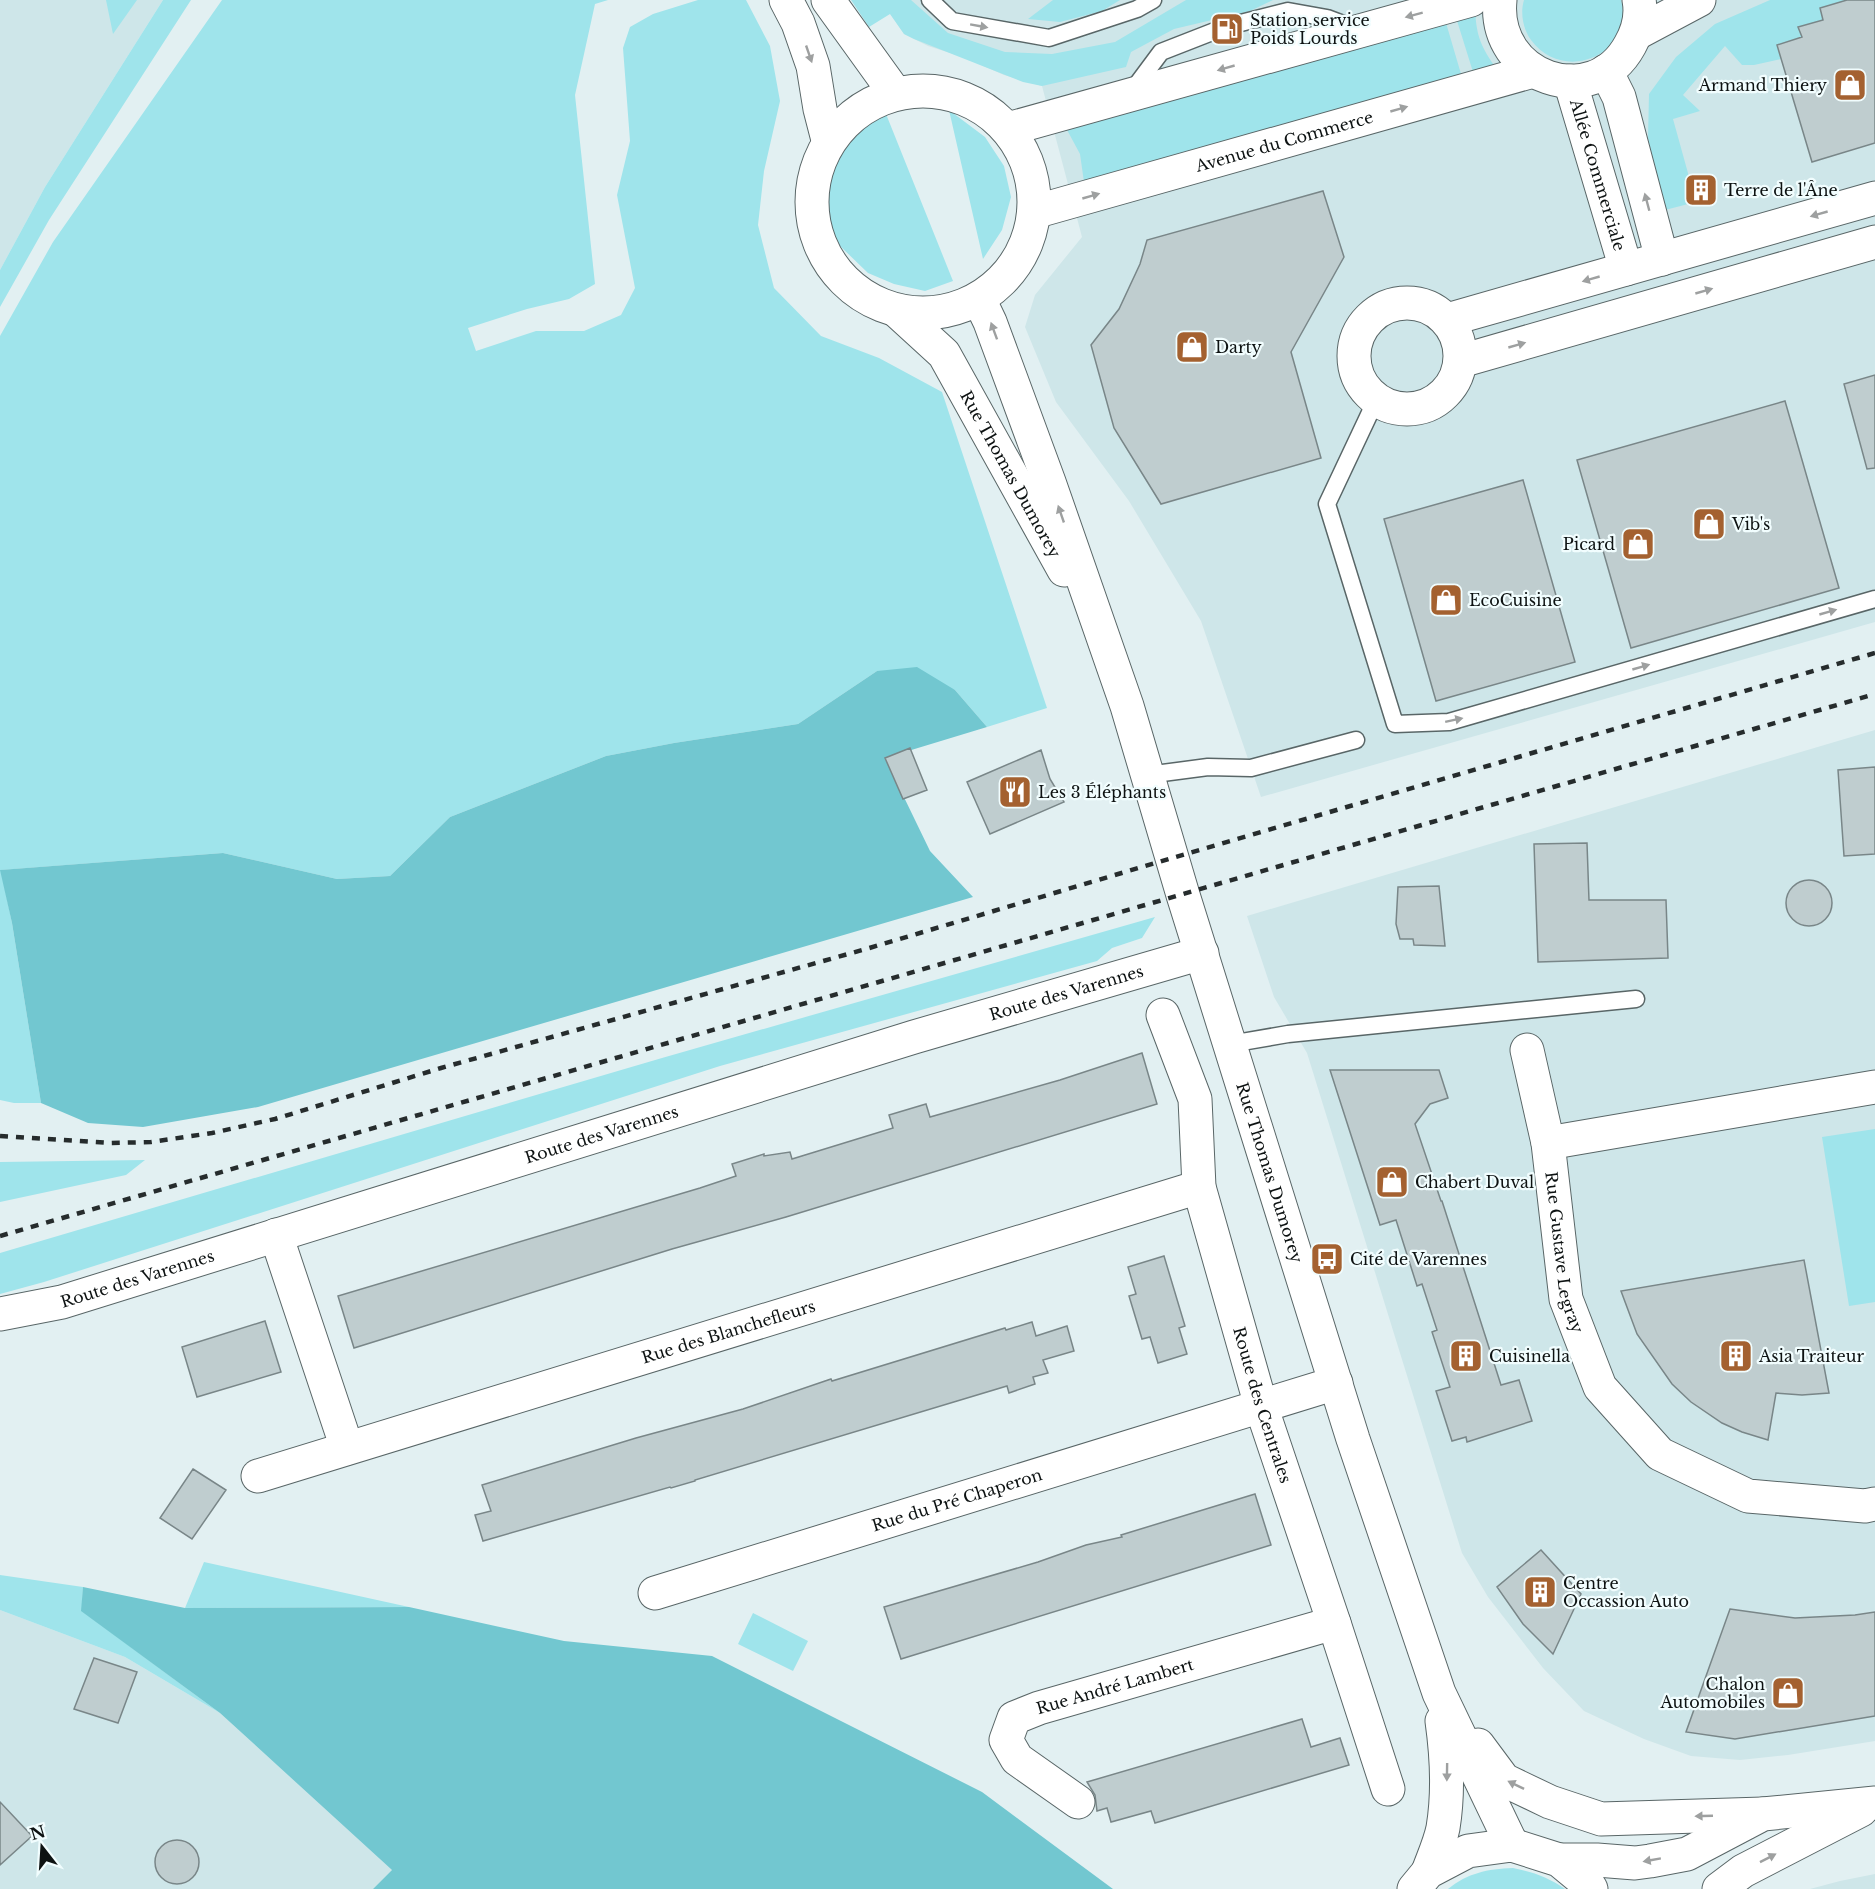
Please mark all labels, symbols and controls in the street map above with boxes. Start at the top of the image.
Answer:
place label: Station service Poids Lourds [1250,10,1370,48]
fuel station icon: Station service Poids Lourds [1209,11,1245,47]
one-way arrow [1405,11,1423,21]
one-way arrow [970,22,989,31]
one-way arrow [804,45,814,63]
one-way arrow [1217,64,1235,73]
shop icon: Armand Thiery [1832,67,1868,103]
place label: Armand Thiery [1698,75,1828,95]
street label: Allée Commerciale [1566,96,1630,253]
one-way arrow [1390,103,1409,113]
street label: Avenue du Commerce [1192,107,1375,176]
building icon: Terre de l'Âne [1683,172,1719,208]
place label: Terre de l'Âne [1724,180,1838,200]
one-way arrow [1082,191,1100,200]
one-way arrow [1641,193,1651,211]
one-way arrow [1810,210,1828,219]
one-way arrow [1582,275,1600,284]
one-way arrow [1696,286,1714,295]
one-way arrow [988,322,998,340]
shop icon: Darty [1174,329,1210,365]
place label: Darty [1215,337,1263,357]
one-way arrow [1508,340,1526,349]
street label: Rue Thomas Dumorey [956,387,1065,562]
one-way arrow [1055,505,1065,523]
shop icon: Vib's [1691,506,1727,542]
place label: Vib's [1731,514,1770,534]
shop icon: Picard [1620,526,1656,562]
place label: Picard [1563,534,1615,554]
shop icon: EcoCuisine [1428,582,1464,618]
place label: EcoCuisine [1469,590,1562,610]
one-way arrow [1819,607,1837,617]
one-way arrow [1632,662,1650,671]
one-way arrow [1444,715,1463,724]
restaurant icon: Les 3 Éléphants [997,774,1033,810]
place label: Les 3 Éléphants [1038,782,1166,802]
street label: Route des Varennes [987,961,1146,1025]
street label: Rue Thomas Dumorey [1232,1080,1308,1266]
street label: Route des Varennes [522,1101,681,1168]
shop icon: Chabert Duval [1374,1164,1410,1200]
street label: Rue Gustave Legray [1541,1171,1588,1336]
place label: Chabert Duval [1415,1172,1534,1192]
bus stop icon: Cité de Varennes [1309,1241,1345,1277]
street label: Route des Varennes [58,1245,217,1312]
place label: Cité de Varennes [1350,1249,1487,1269]
street label: Rue des Blanchefleurs [639,1295,818,1368]
street label: Route des Centrales [1229,1324,1296,1486]
building icon: Cuisinella [1448,1338,1484,1374]
building icon: Asia Traiteur [1718,1338,1754,1374]
place label: Cuisinella [1489,1346,1570,1366]
place label: Asia Traiteur [1758,1346,1864,1366]
street label: Rue du Pré Chaperon [869,1464,1045,1536]
place label: Centre Occassion Auto [1563,1573,1689,1611]
building icon: Centre Occassion Auto [1522,1574,1558,1610]
street label: Rue André Lambert [1034,1654,1196,1718]
place label: Chalon Automobiles [1659,1674,1765,1712]
shop icon: Chalon Automobiles [1770,1675,1806,1711]
one-way arrow [1442,1763,1452,1782]
one-way arrow [1507,1781,1525,1791]
one-way arrow [1695,1811,1714,1820]
north arrow [12,1817,72,1877]
text: N [27,1821,48,1844]
one-way arrow [1760,1854,1777,1863]
one-way arrow [1642,1856,1661,1865]

